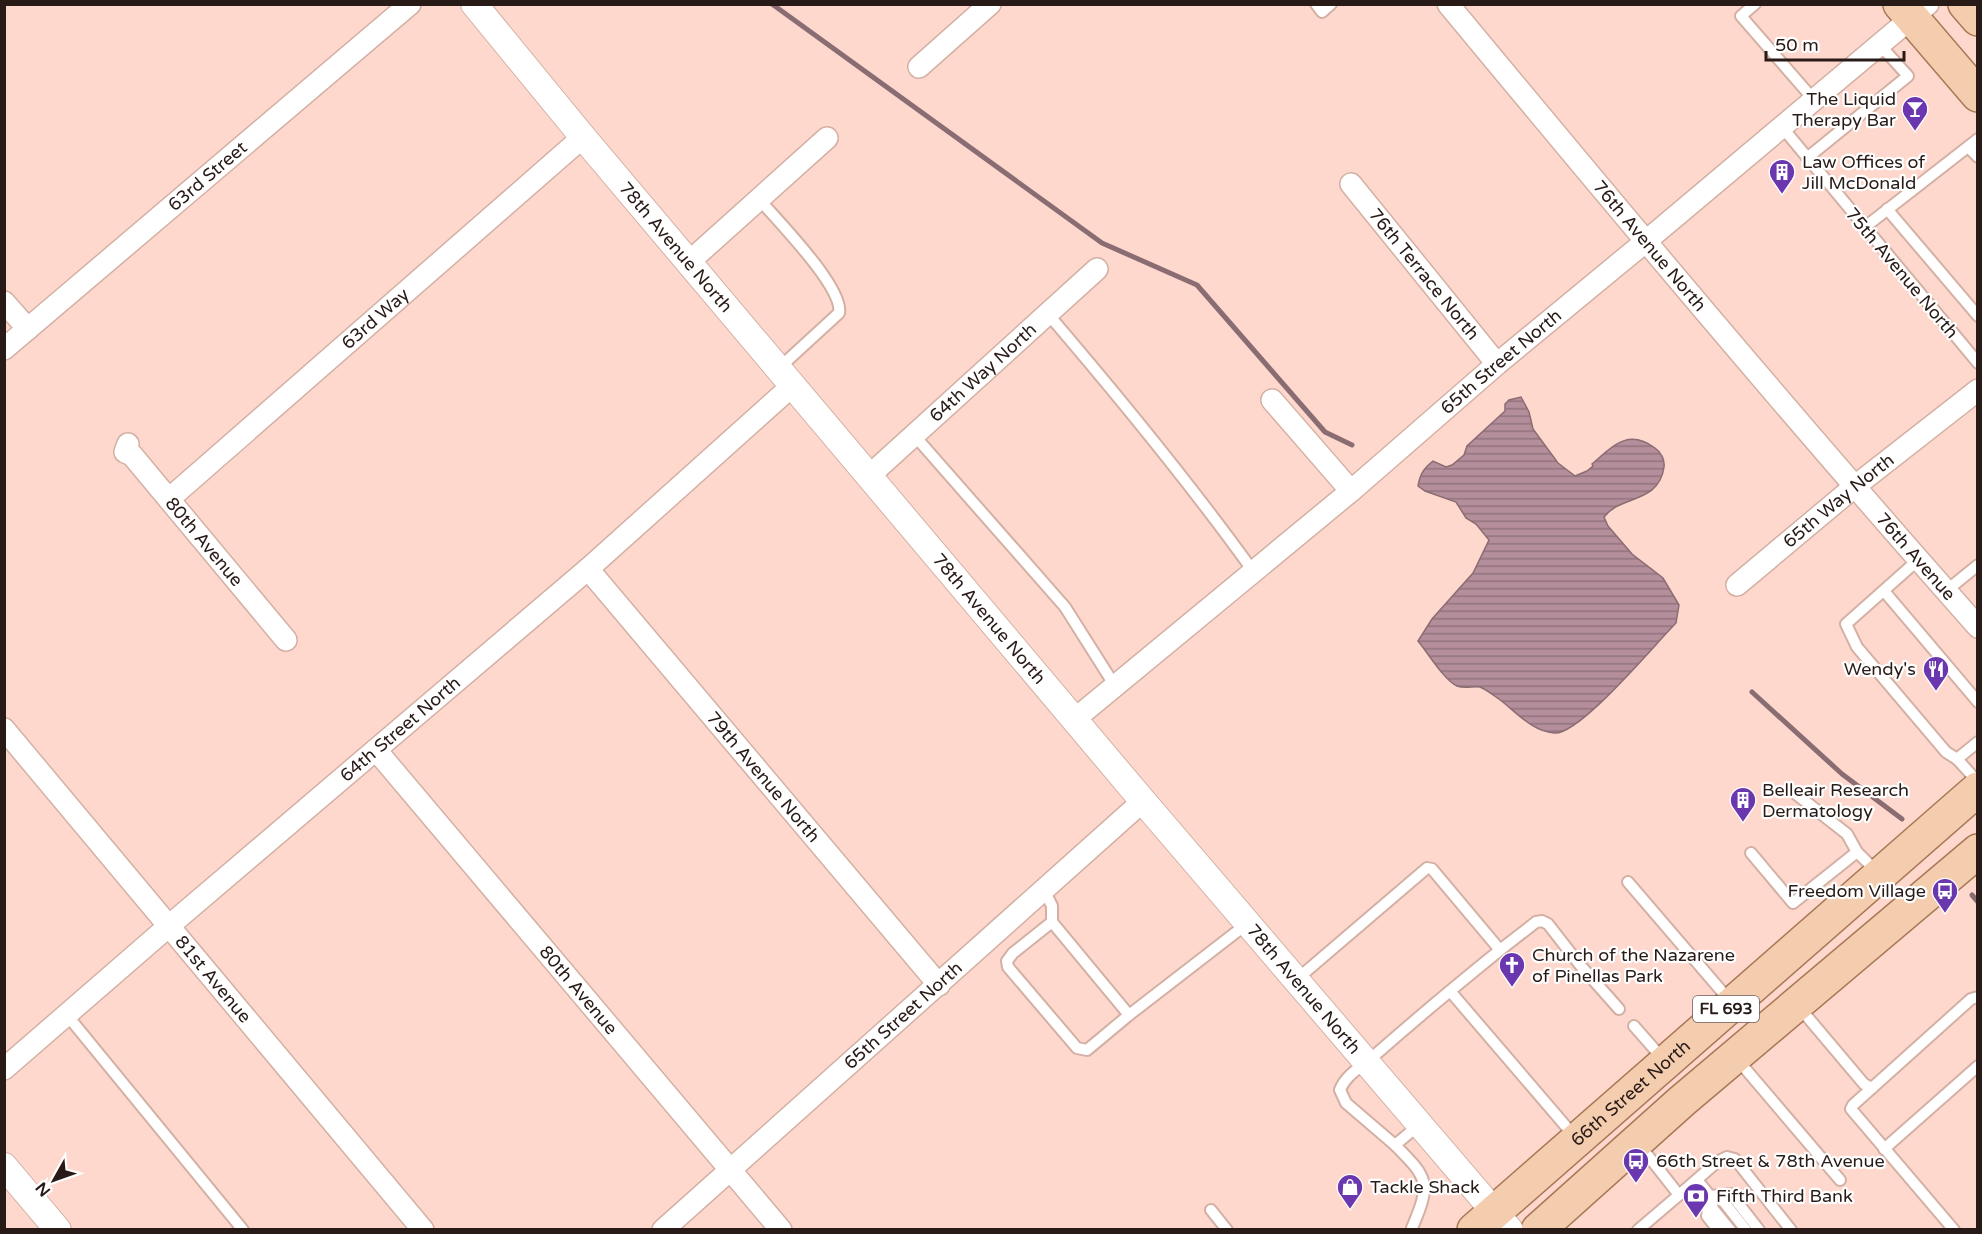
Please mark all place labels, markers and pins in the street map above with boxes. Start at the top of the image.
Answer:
place label: The Liquid Therapy Bar [1792,88,1896,131]
bar icon: The Liquid Therapy Bar [1900,94,1930,132]
place label: Law Offices of Jill McDonald [1802,151,1925,194]
building icon: Law Offices of Jill McDonald [1767,157,1797,195]
restaurant icon: Wendy's [1921,654,1951,692]
place label: Wendy's [1844,658,1916,680]
place label: Belleair Research Dermatology [1762,779,1909,822]
building icon: Belleair Research Dermatology [1728,785,1758,823]
bus stop icon: Freedom Village [1930,876,1960,914]
place label: Freedom Village [1788,880,1926,902]
place label: Church of the Nazarene of Pinellas Park [1532,944,1735,987]
church icon: Church of the Nazarene of Pinellas Park [1497,950,1527,988]
bus stop icon: 66th Street & 78th Avenue [1621,1146,1651,1184]
place label: 66th Street & 78th Avenue [1656,1150,1885,1172]
shop icon: Tackle Shack [1335,1172,1365,1210]
place label: Tackle Shack [1370,1176,1480,1198]
bank icon: Fifth Third Bank [1681,1181,1711,1219]
place label: Fifth Third Bank [1716,1185,1853,1207]

